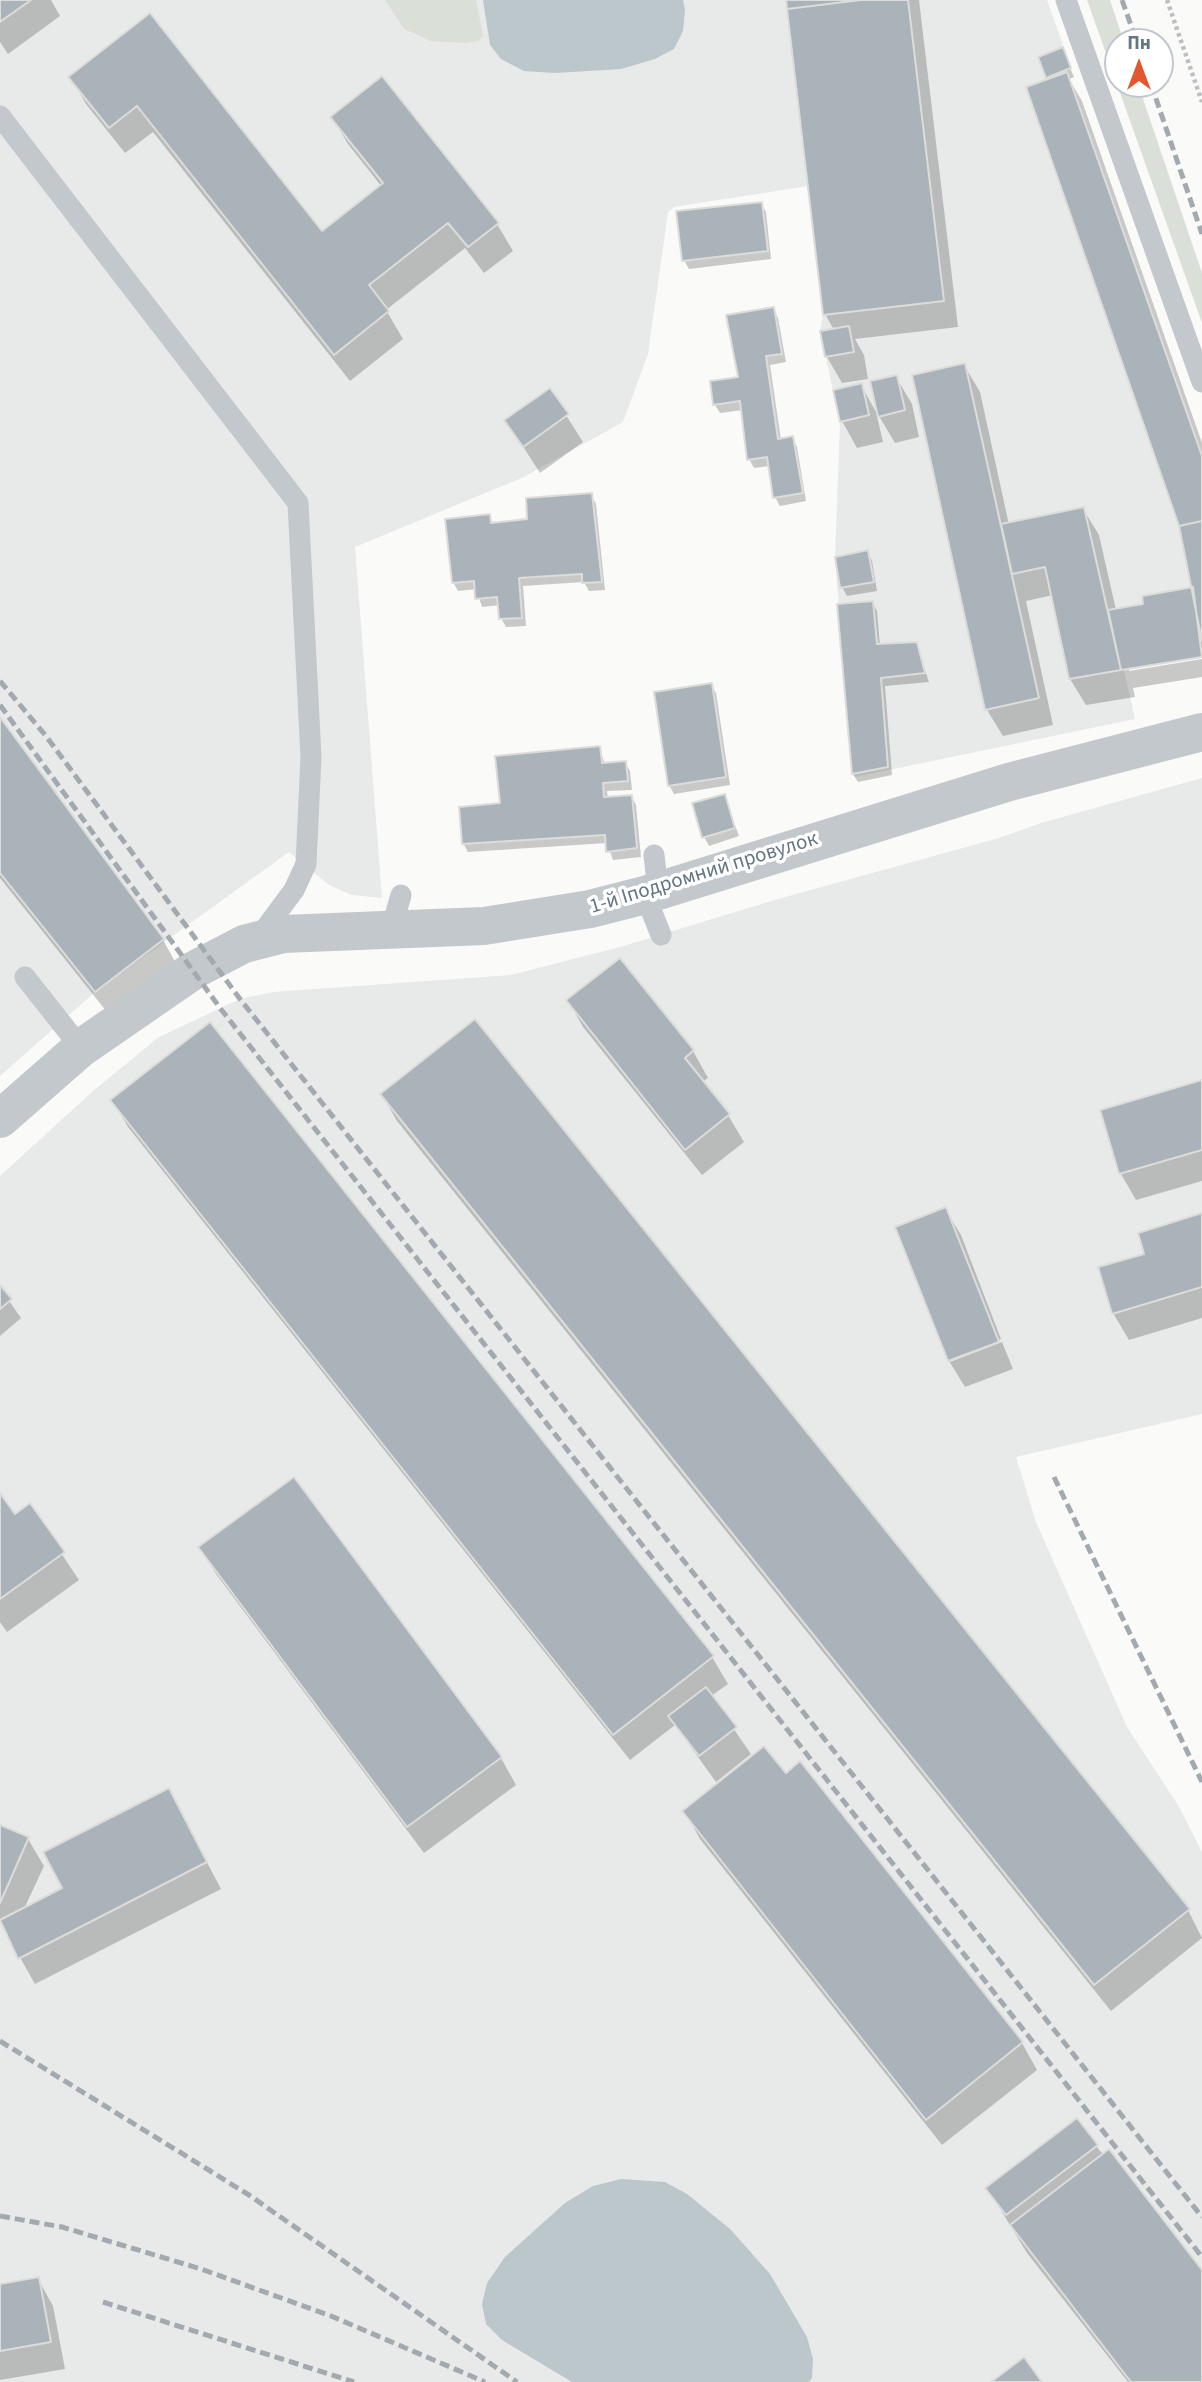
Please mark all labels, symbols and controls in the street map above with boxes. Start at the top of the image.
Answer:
north arrow [1104,28,1174,98]
text: Пн [1127,30,1151,57]
street label: 1-й Іподромний провулок [587,827,821,921]

